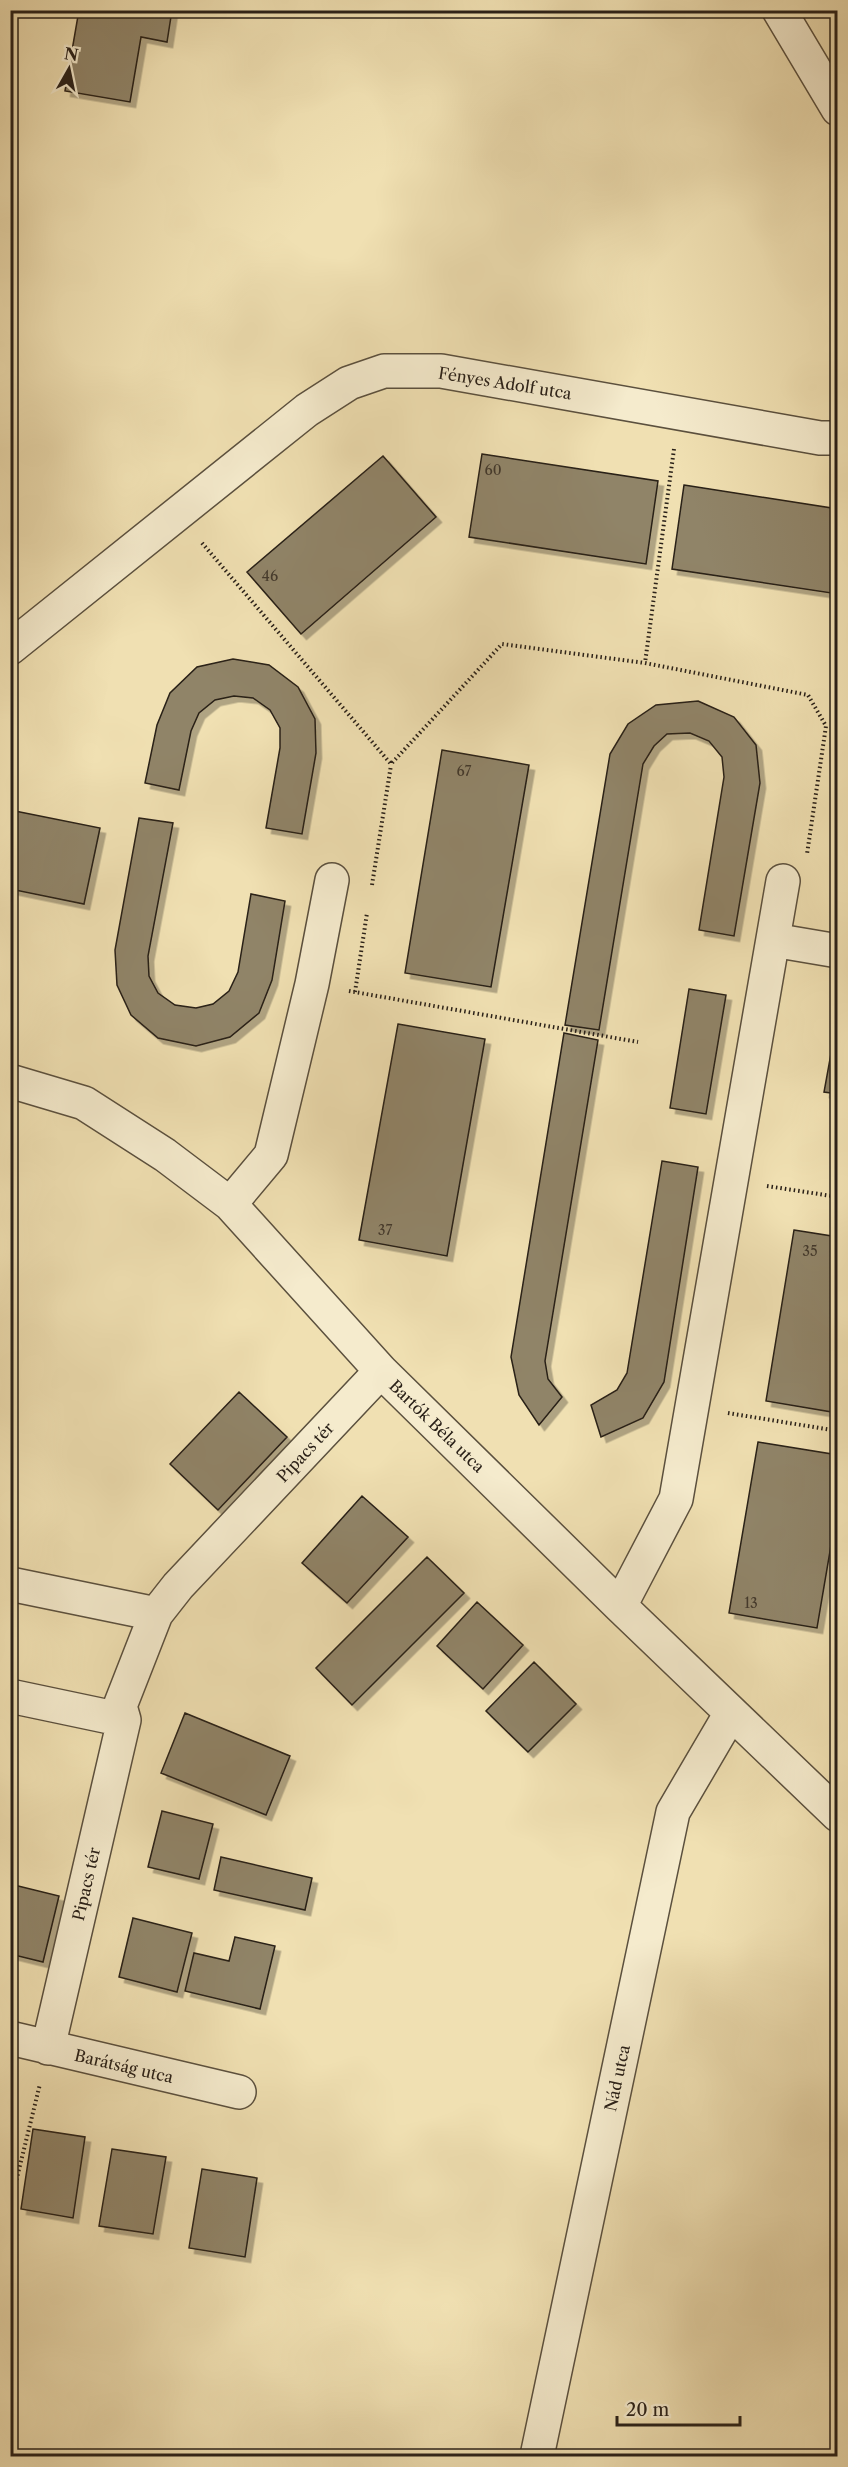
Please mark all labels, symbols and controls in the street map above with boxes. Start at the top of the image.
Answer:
north arrow [39,39,99,99]
text: N [63,43,80,65]
street label: Fényes Adolf utca [437,363,574,403]
house number: 60 [484,461,502,479]
house number: 46 [262,567,278,585]
house number: 67 [457,762,472,780]
house number: 37 [378,1221,392,1239]
house number: 35 [802,1242,818,1260]
street label: Bartók Béla utca [385,1375,489,1477]
street label: Pipacs tér [272,1418,338,1486]
house number: 13 [744,1594,758,1612]
street label: Pipacs tér [68,1845,104,1923]
street label: Nád utca [600,2042,634,2113]
street label: Barátság utca [73,2045,176,2087]
scale bar [617,2389,740,2427]
text: 20 m [626,2399,670,2421]

